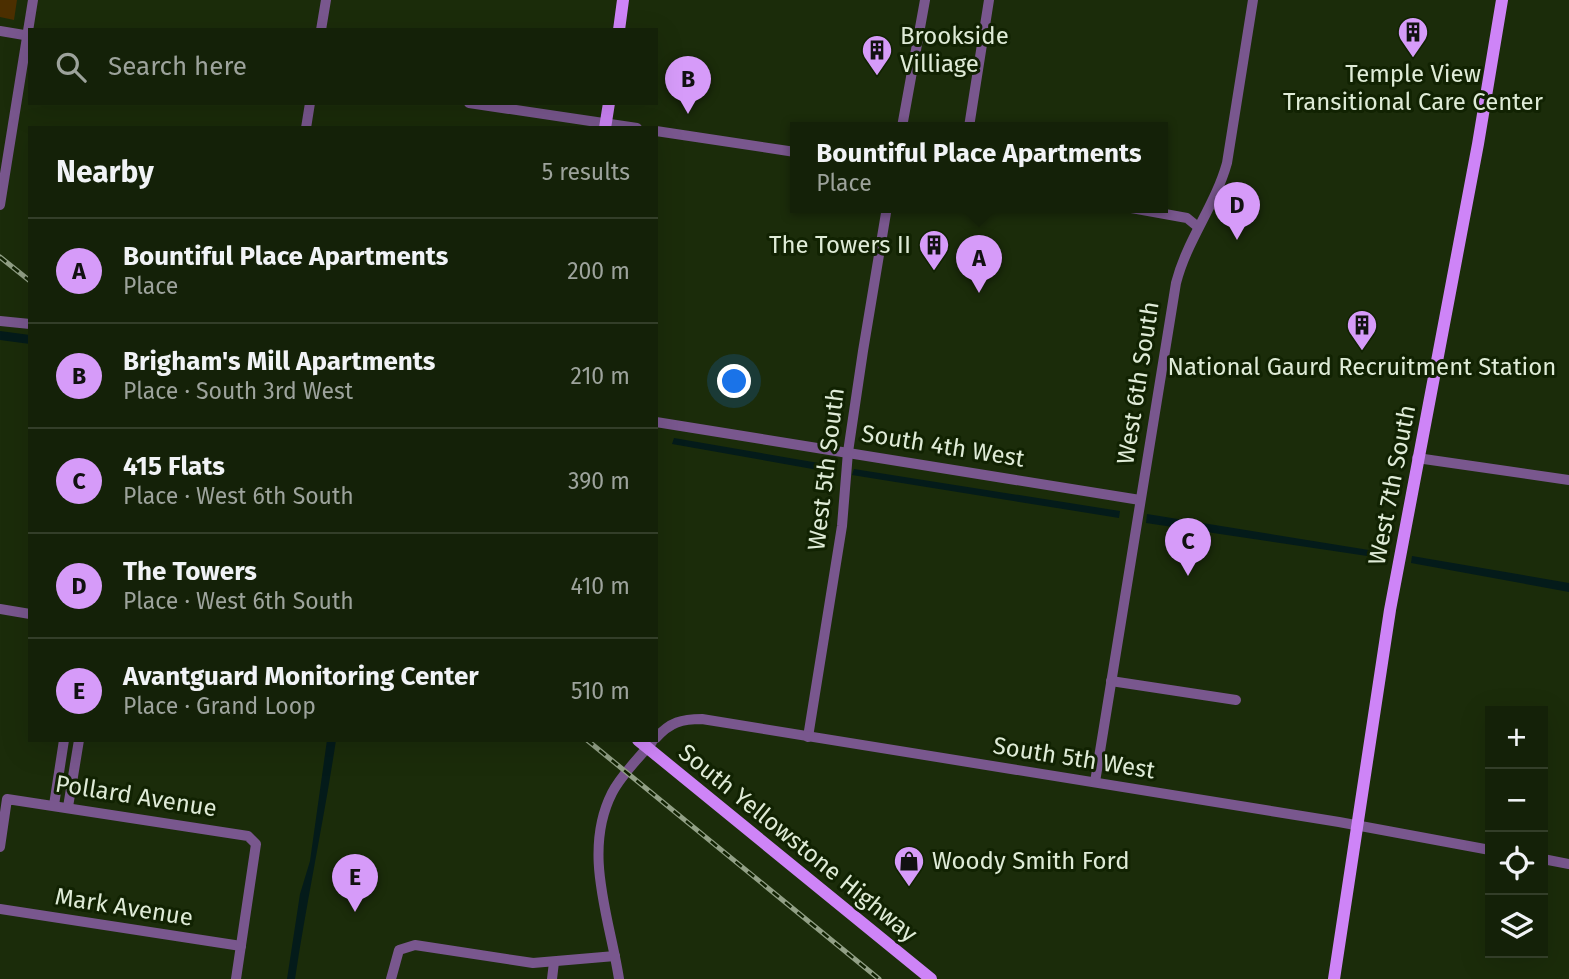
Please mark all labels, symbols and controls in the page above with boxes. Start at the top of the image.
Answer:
building icon: Temple View Transitional Care Center [1396,15,1430,59]
place label: Brookside Villiage [900,22,1009,78]
search box [28,28,658,105]
building icon: Brookside Villiage [860,33,894,77]
icon: search [52,48,90,86]
text: Search here [108,51,247,82]
pin: B [665,56,711,114]
place label: Temple View Transitional Care Center [1283,60,1544,116]
popup [790,122,1168,213]
text: Bountiful Place Apartments [816,138,1142,169]
text: Nearby [56,154,154,190]
text: 5 results [542,158,630,186]
text: Place [816,169,872,197]
pin: D [1214,182,1260,240]
building icon: The Towers II [917,228,951,272]
place label: The Towers II [769,231,911,259]
pin: A [956,235,1002,293]
text: Bountiful Place Apartments [123,241,448,272]
text: A [72,257,86,285]
text: 200 m [567,257,630,285]
text: Place [123,272,178,300]
street label: West 6th South [1111,300,1165,466]
building icon: National Gaurd Recruitment Station [1345,308,1379,352]
text: Brigham's Mill Apartments [123,346,435,377]
place label: National Gaurd Recruitment Station [1168,353,1556,381]
text: B [72,362,86,390]
text: 210 m [571,362,630,390]
your location [717,364,751,398]
text: Place · South 3rd West [123,377,353,405]
street label: West 5th South [802,386,850,552]
street label: West 7th South [1363,403,1421,567]
street label: South 4th West [860,419,1027,473]
text: 415 Flats [123,451,225,482]
text: C [72,467,86,495]
text: 390 m [568,467,630,495]
text: Place · West 6th South [123,482,354,510]
pin: C [1165,518,1211,576]
text: The Towers [123,556,257,587]
text: D [72,572,86,600]
text: 410 m [570,572,630,600]
text: Place · West 6th South [123,587,354,615]
text: Avantguard Monitoring Center [123,661,479,692]
text: E [73,677,85,705]
text: 510 m [571,677,630,705]
text: Place · Grand Loop [123,692,316,720]
map controls [1485,706,1548,958]
button: + [1485,706,1548,769]
street label: South 5th West [991,731,1157,785]
street label: South Yellowstone Highway [673,738,923,948]
street label: Pollard Avenue [53,769,219,823]
button: − [1485,769,1548,832]
button: locate [1485,832,1548,895]
shop icon: Woody Smith Ford [892,844,926,888]
place label: Woody Smith Ford [932,847,1130,875]
pin: E [332,854,378,912]
street label: Mark Avenue [53,882,195,932]
button: layers [1485,895,1548,958]

